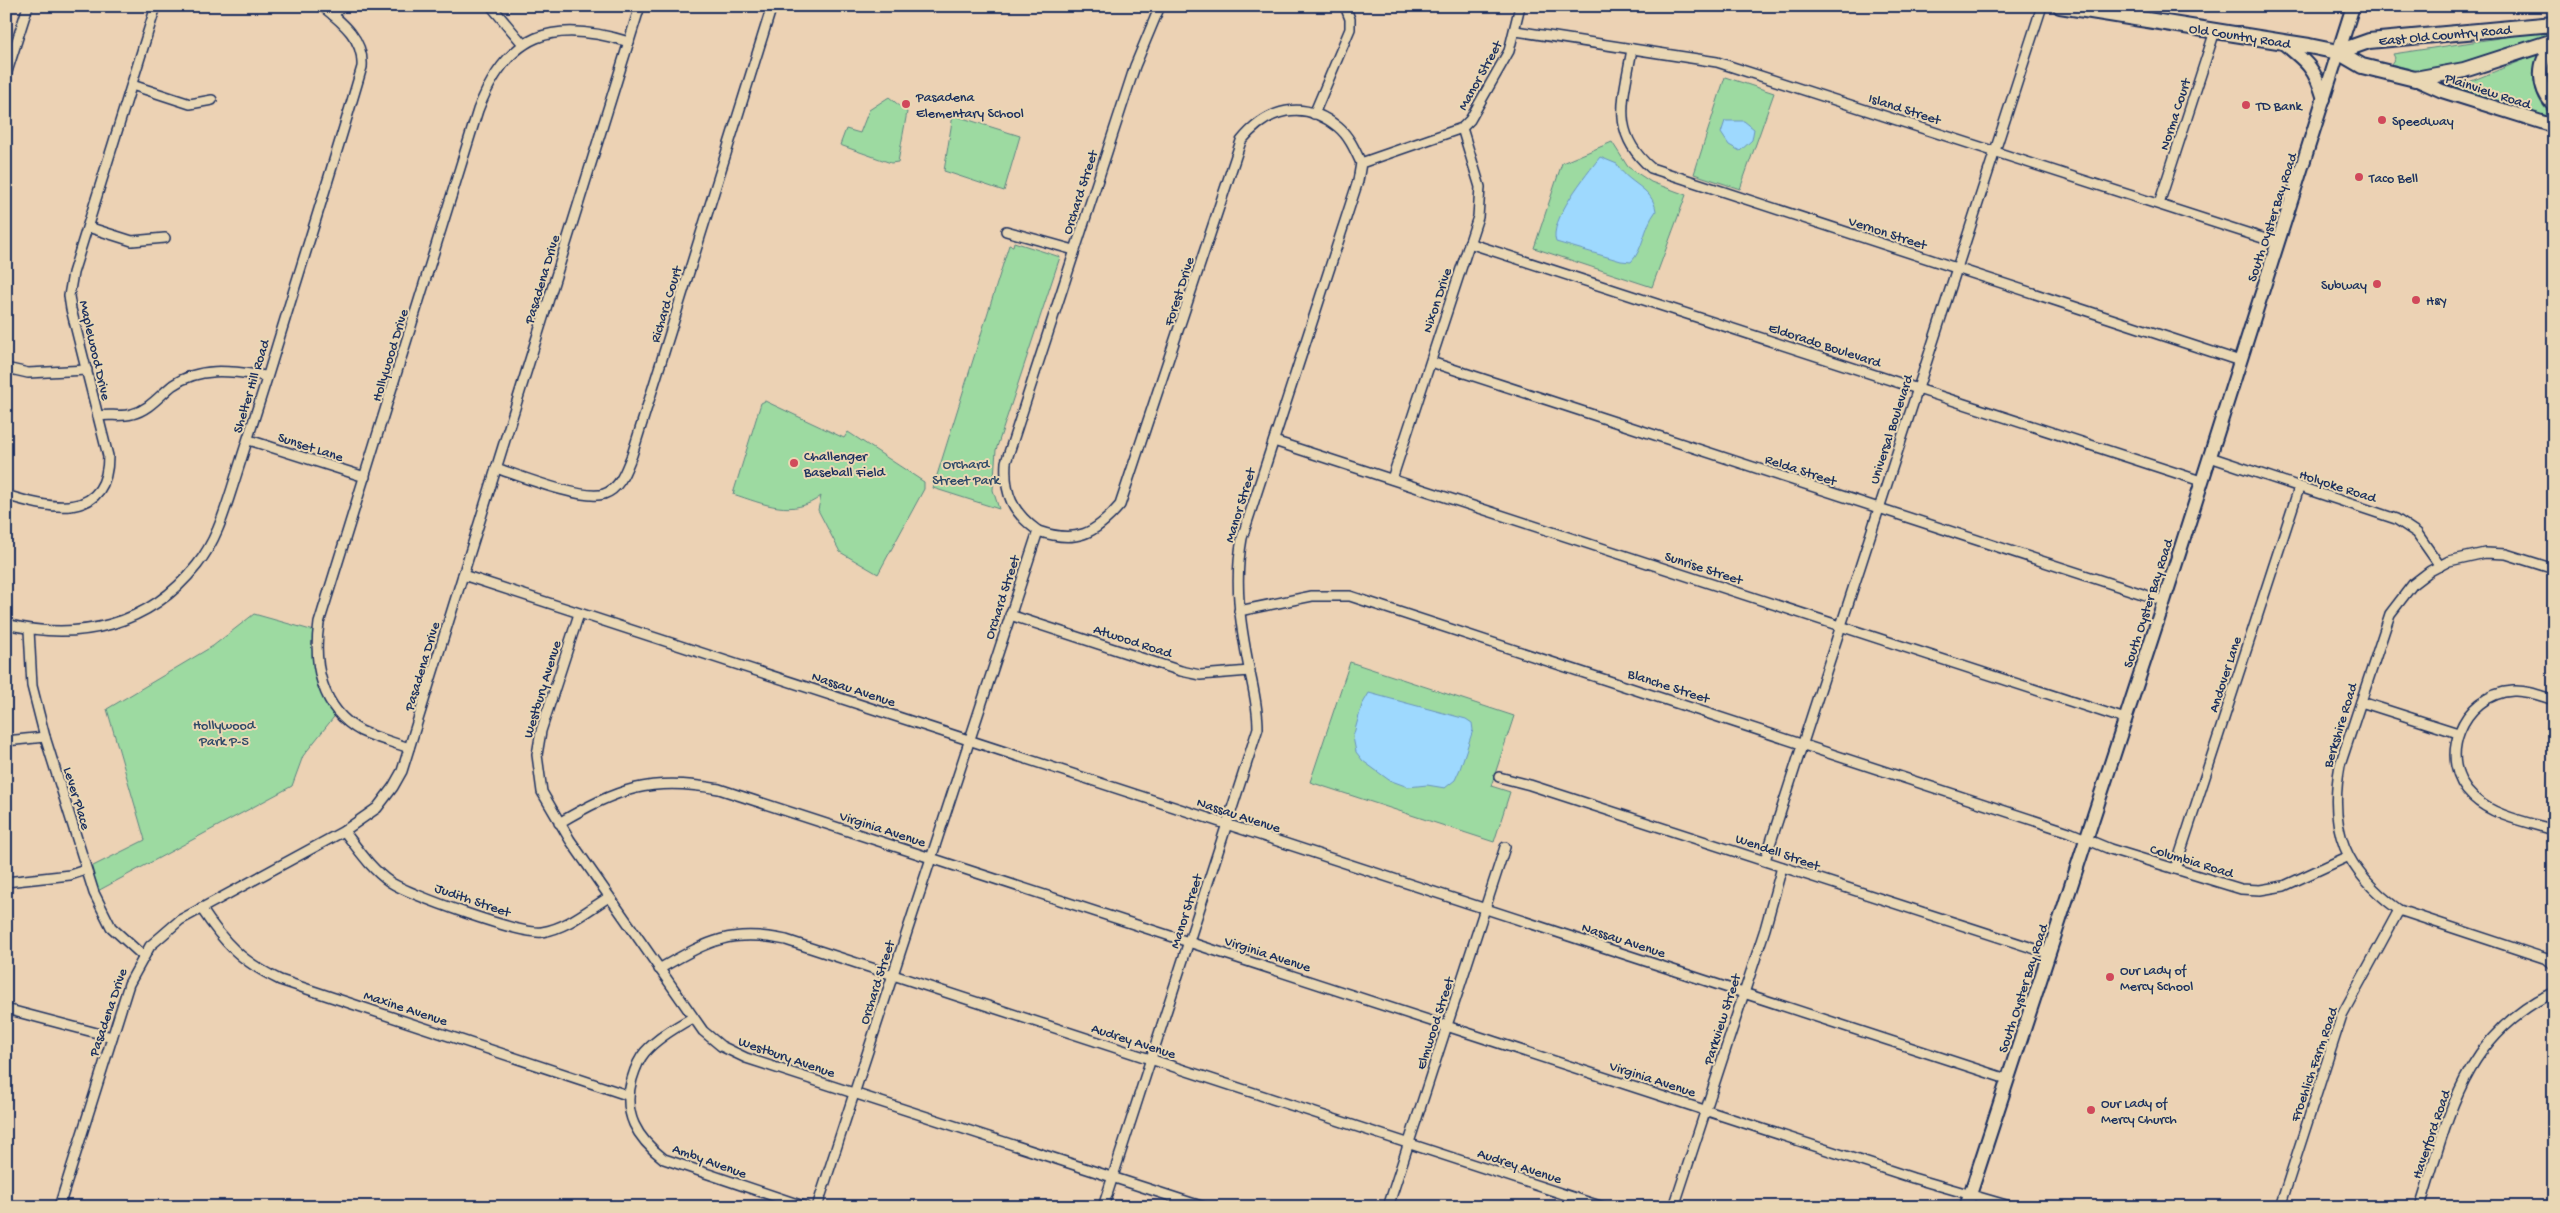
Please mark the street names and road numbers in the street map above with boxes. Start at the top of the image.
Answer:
street label: Old Country Road [2188,21,2293,54]
street label: East Old Country Road [2378,22,2514,51]
street label: Manor Street [1455,37,1508,114]
street label: Plainview Road [2441,70,2534,115]
street label: Norma Court [2157,76,2196,153]
street label: Island Street [1866,91,1944,130]
street label: Orchard Street [1060,147,1103,237]
street label: South Oyster Bay Road [2245,150,2303,284]
street label: Vernon Street [1845,213,1930,255]
street label: Pasadena Drive [522,232,565,327]
street label: Forest Drive [1161,254,1200,329]
street label: Richard Court [648,263,687,345]
street label: Nixon Drive [1420,265,1457,335]
street label: Maplewood Drive [74,299,114,403]
street label: Hollywood Drive [369,307,414,404]
street label: Eldorado Boulevard [1766,320,1884,373]
street label: Shelter Hill Road [230,336,275,435]
street label: Universal Boulevard [1867,371,1919,487]
street label: Sunset Lane [275,430,346,467]
street label: Relda Street [1762,452,1839,491]
street label: Manor Street [1222,465,1261,545]
street label: Holyoke Road [2297,467,2380,508]
street label: South Oyster Bay Road [2121,536,2179,670]
street label: Sunrise Street [1662,549,1745,590]
street label: Orchard Street [982,552,1025,642]
street label: Pasadena Drive [402,619,445,714]
street label: Atwood Road [1091,622,1175,664]
street label: Andover Lane [2206,634,2247,715]
street label: Westbury Avenue [520,638,567,741]
street label: Blanche Street [1624,666,1712,709]
street label: Nassau Avenue [809,669,898,712]
street label: Berkshire Road [2320,680,2363,771]
street label: Lever Place [58,765,93,833]
street label: Nassau Avenue [1194,795,1283,838]
street label: Virginia Avenue [836,808,928,853]
street label: Wendell Street [1733,831,1823,876]
street label: Columbia Road [2147,842,2237,884]
street label: Manor Street [1167,871,1208,951]
street label: Judith Street [432,880,514,923]
street label: Nassau Avenue [1579,920,1668,963]
street label: South Oyster Bay Road [1996,921,2054,1055]
street label: Virginia Avenue [1221,933,1313,978]
street label: Orchard Street [857,937,900,1027]
street label: Pasadena Drive [86,966,133,1060]
street label: Parkview Street [1700,971,1746,1068]
street label: Elmwood Street [1413,974,1460,1072]
street label: Maxine Avenue [361,988,450,1031]
street label: Froehlich Farm Road [2288,1004,2343,1125]
street label: Audrey Avenue [1089,1021,1178,1064]
street label: Westbury Avenue [736,1034,838,1083]
street label: Virginia Avenue [1606,1058,1698,1103]
street label: Haverford Road [2409,1087,2456,1181]
street label: Amby Avenue [670,1141,749,1184]
street label: Audrey Avenue [1475,1146,1564,1189]

